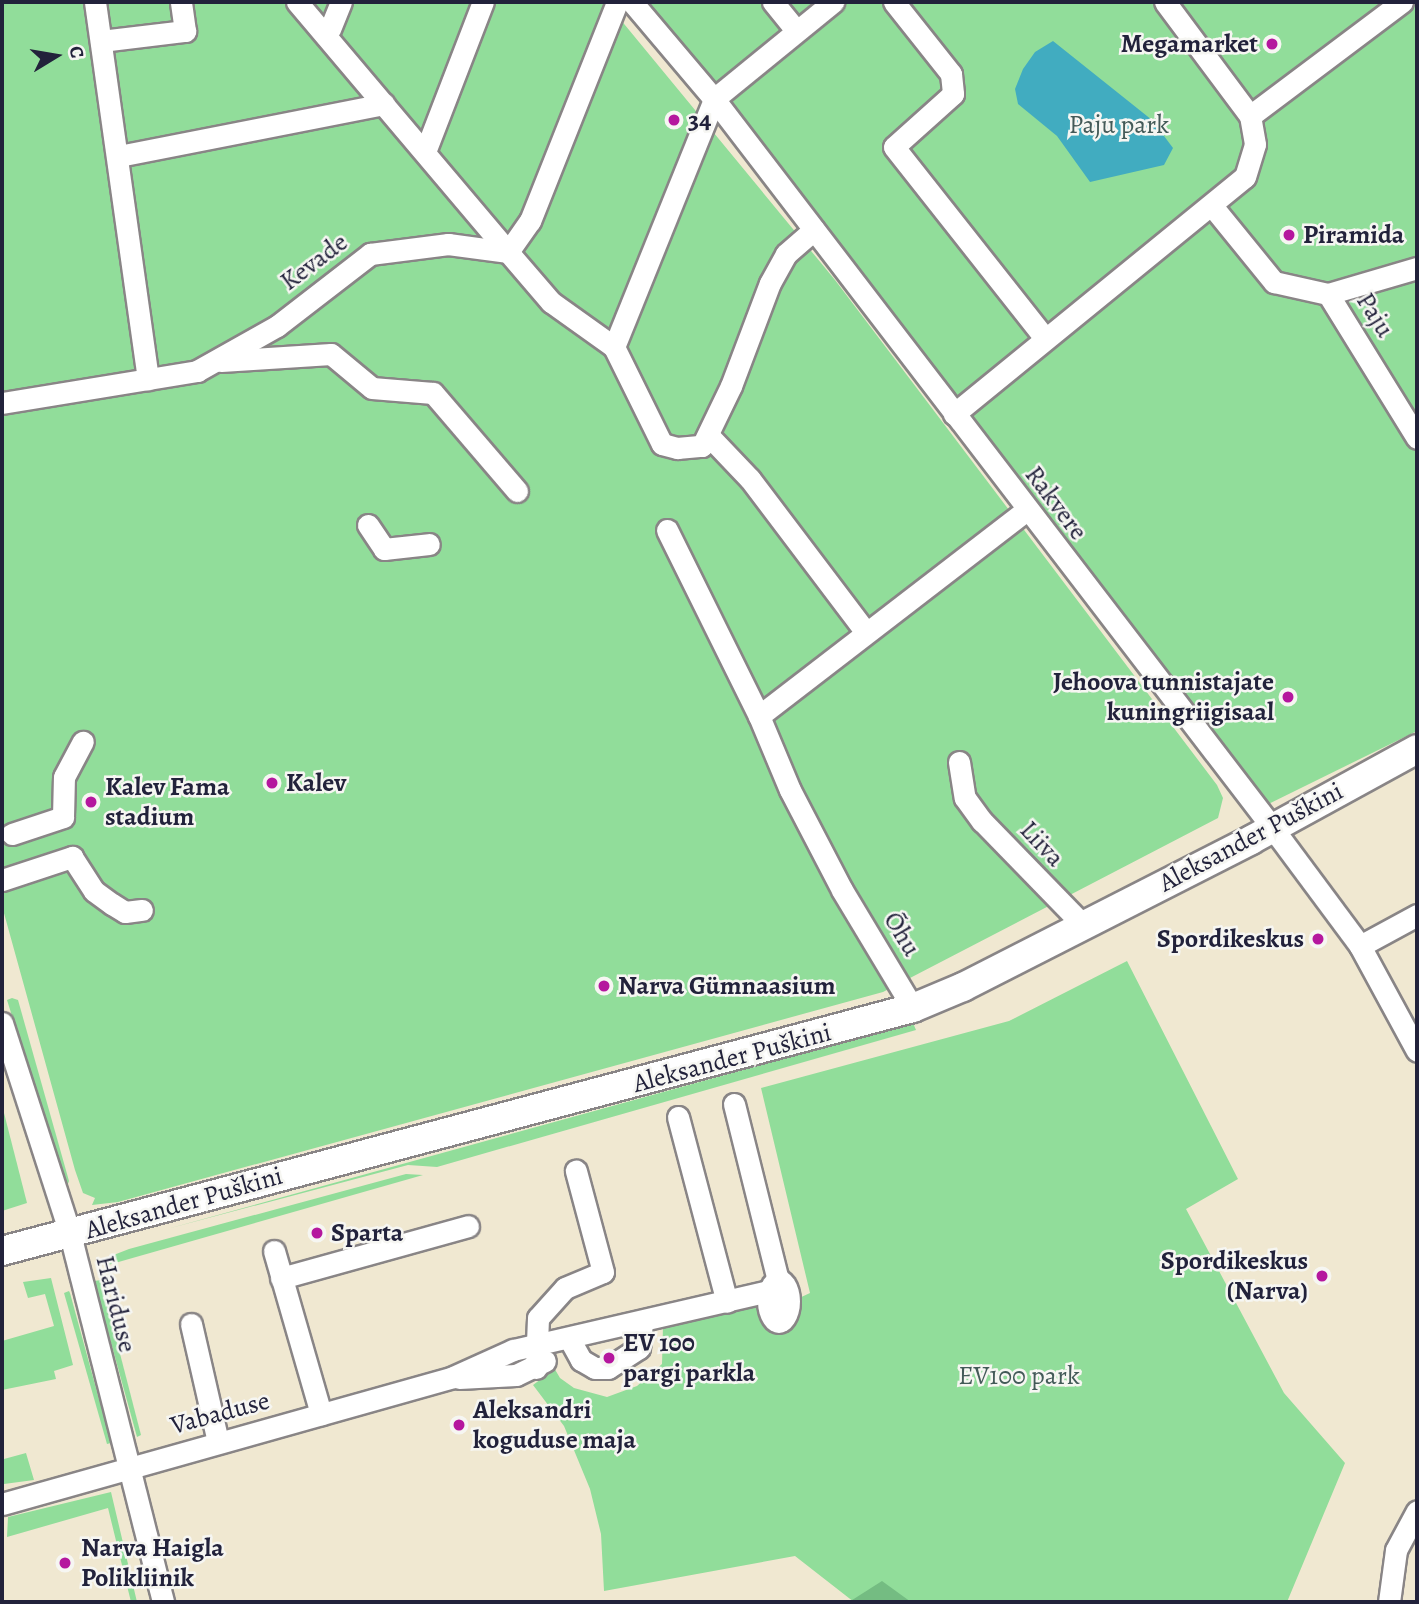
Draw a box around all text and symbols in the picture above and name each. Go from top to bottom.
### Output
north arrow [21,21,91,91]
place label: Megamarket [1121,28,1258,60]
marker: Megamarket [1264,36,1280,52]
text: С [63,44,90,60]
place label: 34 [688,104,711,136]
park label: Paju park [1069,109,1169,141]
marker: 34 [666,112,682,128]
place label: Piramida [1303,219,1404,251]
street label: Kevade [274,227,354,297]
marker: Piramida [1281,227,1297,243]
street label: Paju [1349,287,1401,343]
street label: Rakvere [1018,460,1094,546]
place label: Jehoova tunnistajate kuningriigisaal [1053,666,1274,728]
marker: Jehoova tunnistajate kuningriigisaal [1280,689,1296,705]
place label: Kalev [286,767,346,799]
place label: Kalev Fama stadium [105,771,229,832]
marker: Kalev [264,775,280,791]
street label: Aleksander Puškini [1154,775,1348,899]
marker: Kalev Fama stadium [83,794,99,810]
street label: Liiva [1013,815,1071,873]
street label: Õhu [877,906,927,962]
place label: Spordikeskus [1157,923,1304,955]
marker: Spordikeskus [1310,931,1326,947]
place label: Narva Gümnaasium [618,970,835,1002]
marker: Narva Gümnaasium [596,978,612,994]
street label: Aleksander Puškini [630,1017,834,1099]
street label: Aleksander Puškini [82,1160,286,1246]
place label: Sparta [331,1217,403,1249]
marker: Sparta [309,1225,325,1241]
place label: Spordikeskus (Narva) [1161,1245,1308,1306]
street label: Hariduse [89,1252,143,1356]
marker: Spordikeskus (Narva) [1314,1268,1330,1284]
place label: EV 100 pargi parkla [623,1327,755,1388]
marker: EV 100 pargi parkla [601,1350,617,1366]
park label: EV100 park [958,1360,1080,1392]
street label: Vabaduse [167,1385,273,1441]
place label: Aleksandri koguduse maja [473,1394,636,1456]
marker: Aleksandri koguduse maja [451,1417,467,1433]
place label: Narva Haigla Polikliinik [81,1532,224,1594]
marker: Narva Haigla Polikliinik [55,1553,75,1573]

